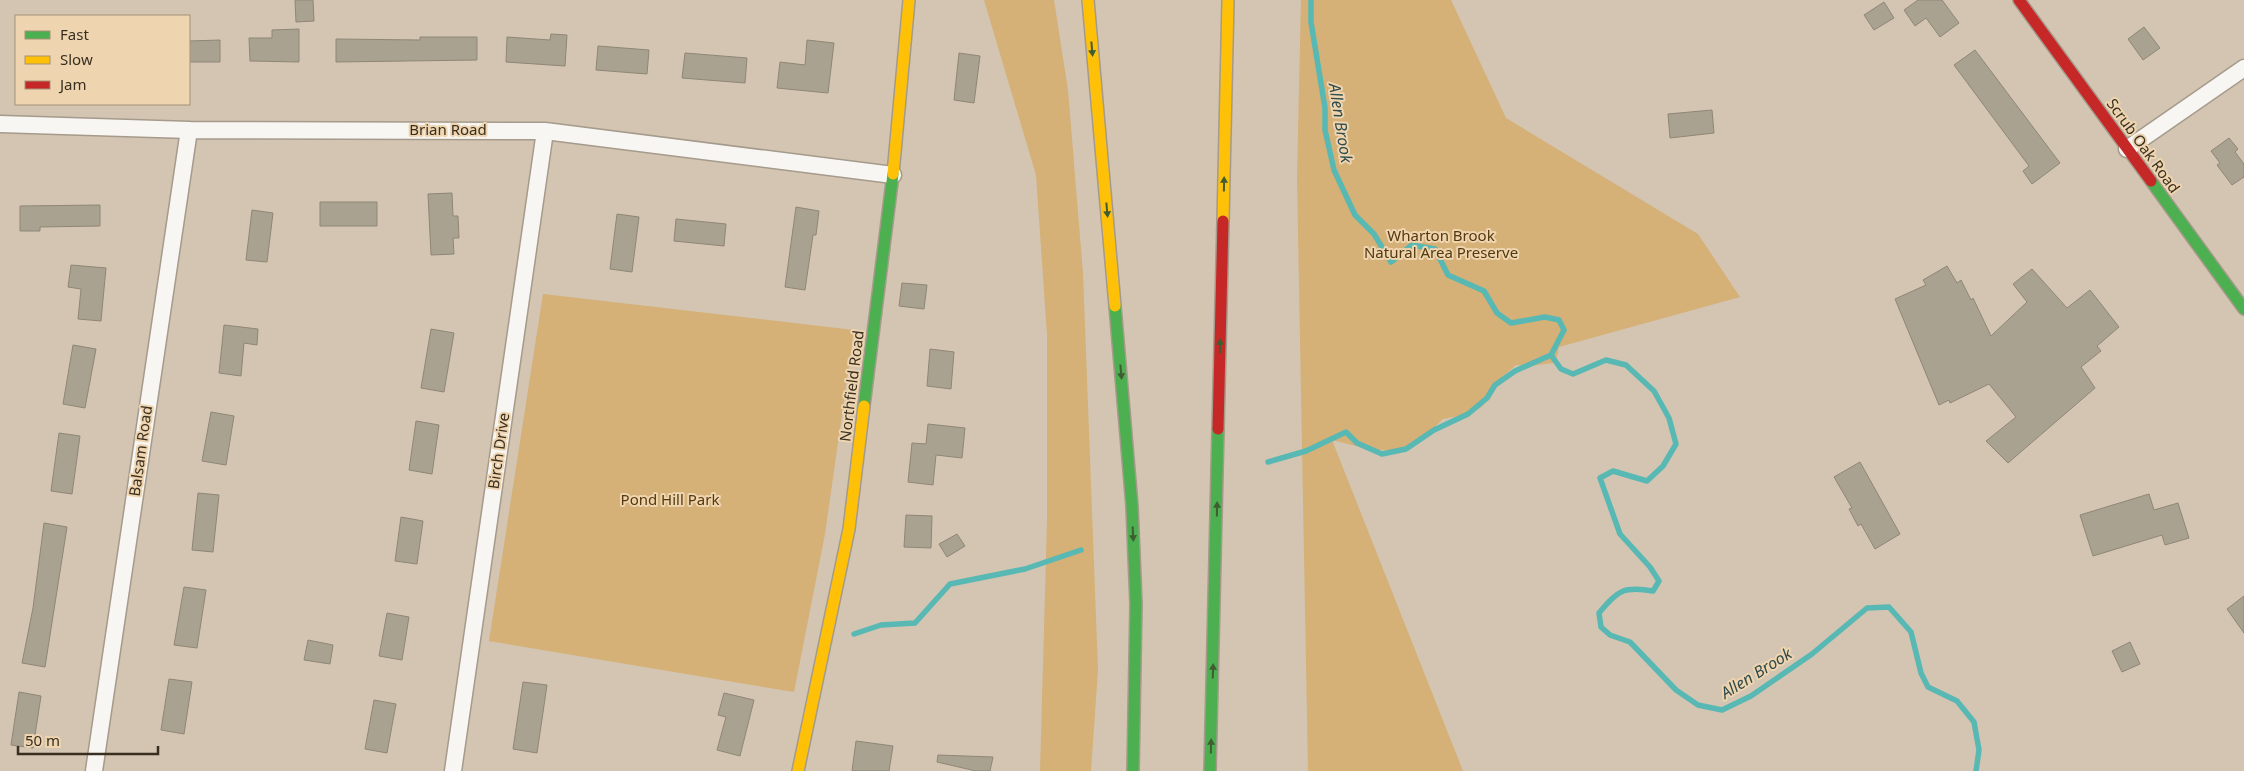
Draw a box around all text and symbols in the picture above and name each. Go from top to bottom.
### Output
legend [15,15,190,105]
text: Fast [60,24,89,44]
one-way arrow [1088,41,1096,57]
text: Slow [60,49,93,69]
text: Jam [58,74,87,94]
water label: Allen Brook [1324,81,1358,165]
street label: Scrub Oak Road [2103,94,2185,197]
street label: Brian Road [409,119,487,139]
one-way arrow [1220,176,1228,192]
one-way arrow [1103,203,1111,219]
park label: Wharton Brook Natural Area Preserve [1364,225,1518,262]
street label: Northfield Road [834,329,868,443]
one-way arrow [1216,338,1224,354]
one-way arrow [1117,365,1125,381]
street label: Balsam Road [124,404,156,498]
street label: Birch Drive [483,411,513,490]
park label: Pond Hill Park [621,489,719,509]
one-way arrow [1213,501,1221,517]
one-way arrow [1130,527,1138,543]
water label: Allen Brook [1715,642,1797,704]
one-way arrow [1209,663,1217,679]
scale bar [18,724,158,756]
text: 50 m [25,730,60,750]
one-way arrow [1207,737,1215,753]

